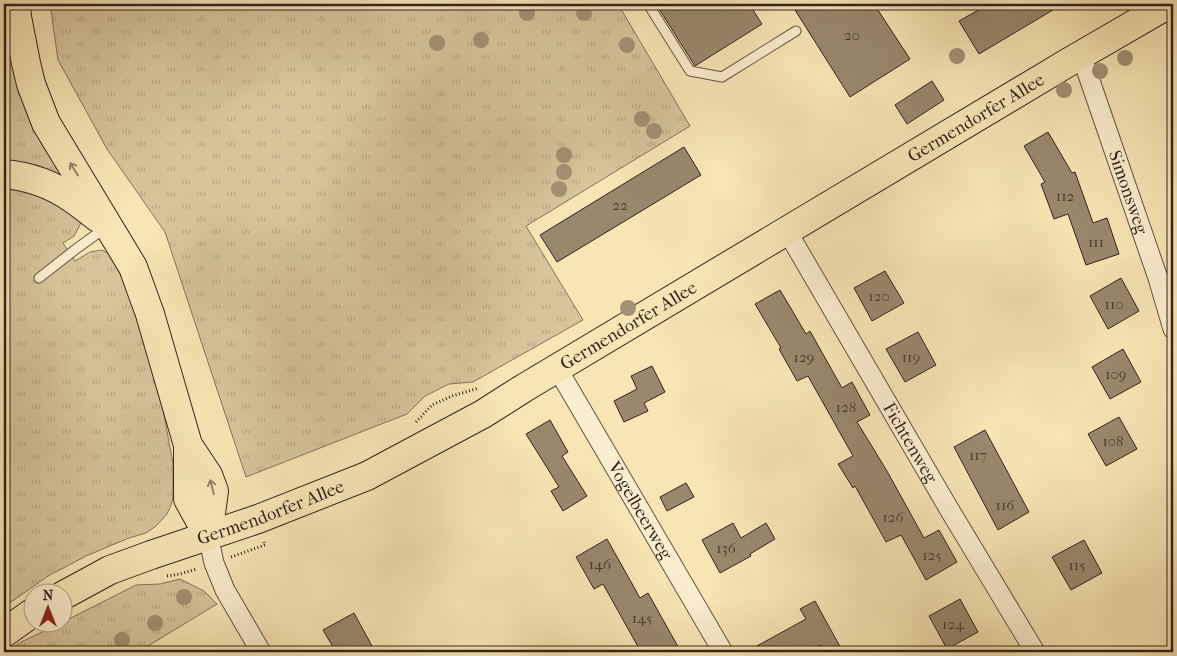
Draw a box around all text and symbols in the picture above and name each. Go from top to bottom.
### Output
house number: 20 [844,26,860,44]
street label: Germendorfer Allee [904,69,1048,167]
street label: Simonsweg [1104,148,1152,237]
one-way arrow [69,162,79,176]
house number: 112 [1056,187,1074,205]
house number: 22 [612,196,628,214]
house number: 111 [1088,233,1104,251]
street label: Germendorfer Allee [557,277,701,375]
house number: 120 [868,287,890,305]
house number: 110 [1105,295,1123,313]
house number: 129 [794,348,815,366]
house number: 119 [902,348,920,366]
house number: 109 [1105,365,1127,383]
house number: 128 [836,398,856,416]
street label: Fichtenweg [878,399,942,487]
house number: 108 [1102,432,1124,450]
house number: 117 [969,446,987,464]
street label: Vogelbeerweg [603,457,677,564]
street label: Germendorfer Allee [194,476,347,550]
one-way arrow [207,480,216,496]
house number: 116 [996,496,1015,514]
house number: 126 [882,508,904,526]
house number: 136 [716,539,737,557]
house number: 125 [922,546,942,564]
house number: 146 [589,555,612,573]
house number: 115 [1068,556,1086,574]
north arrow [22,584,72,634]
text: N [43,587,54,604]
house number: 145 [632,609,652,627]
house number: 124 [942,615,965,633]

